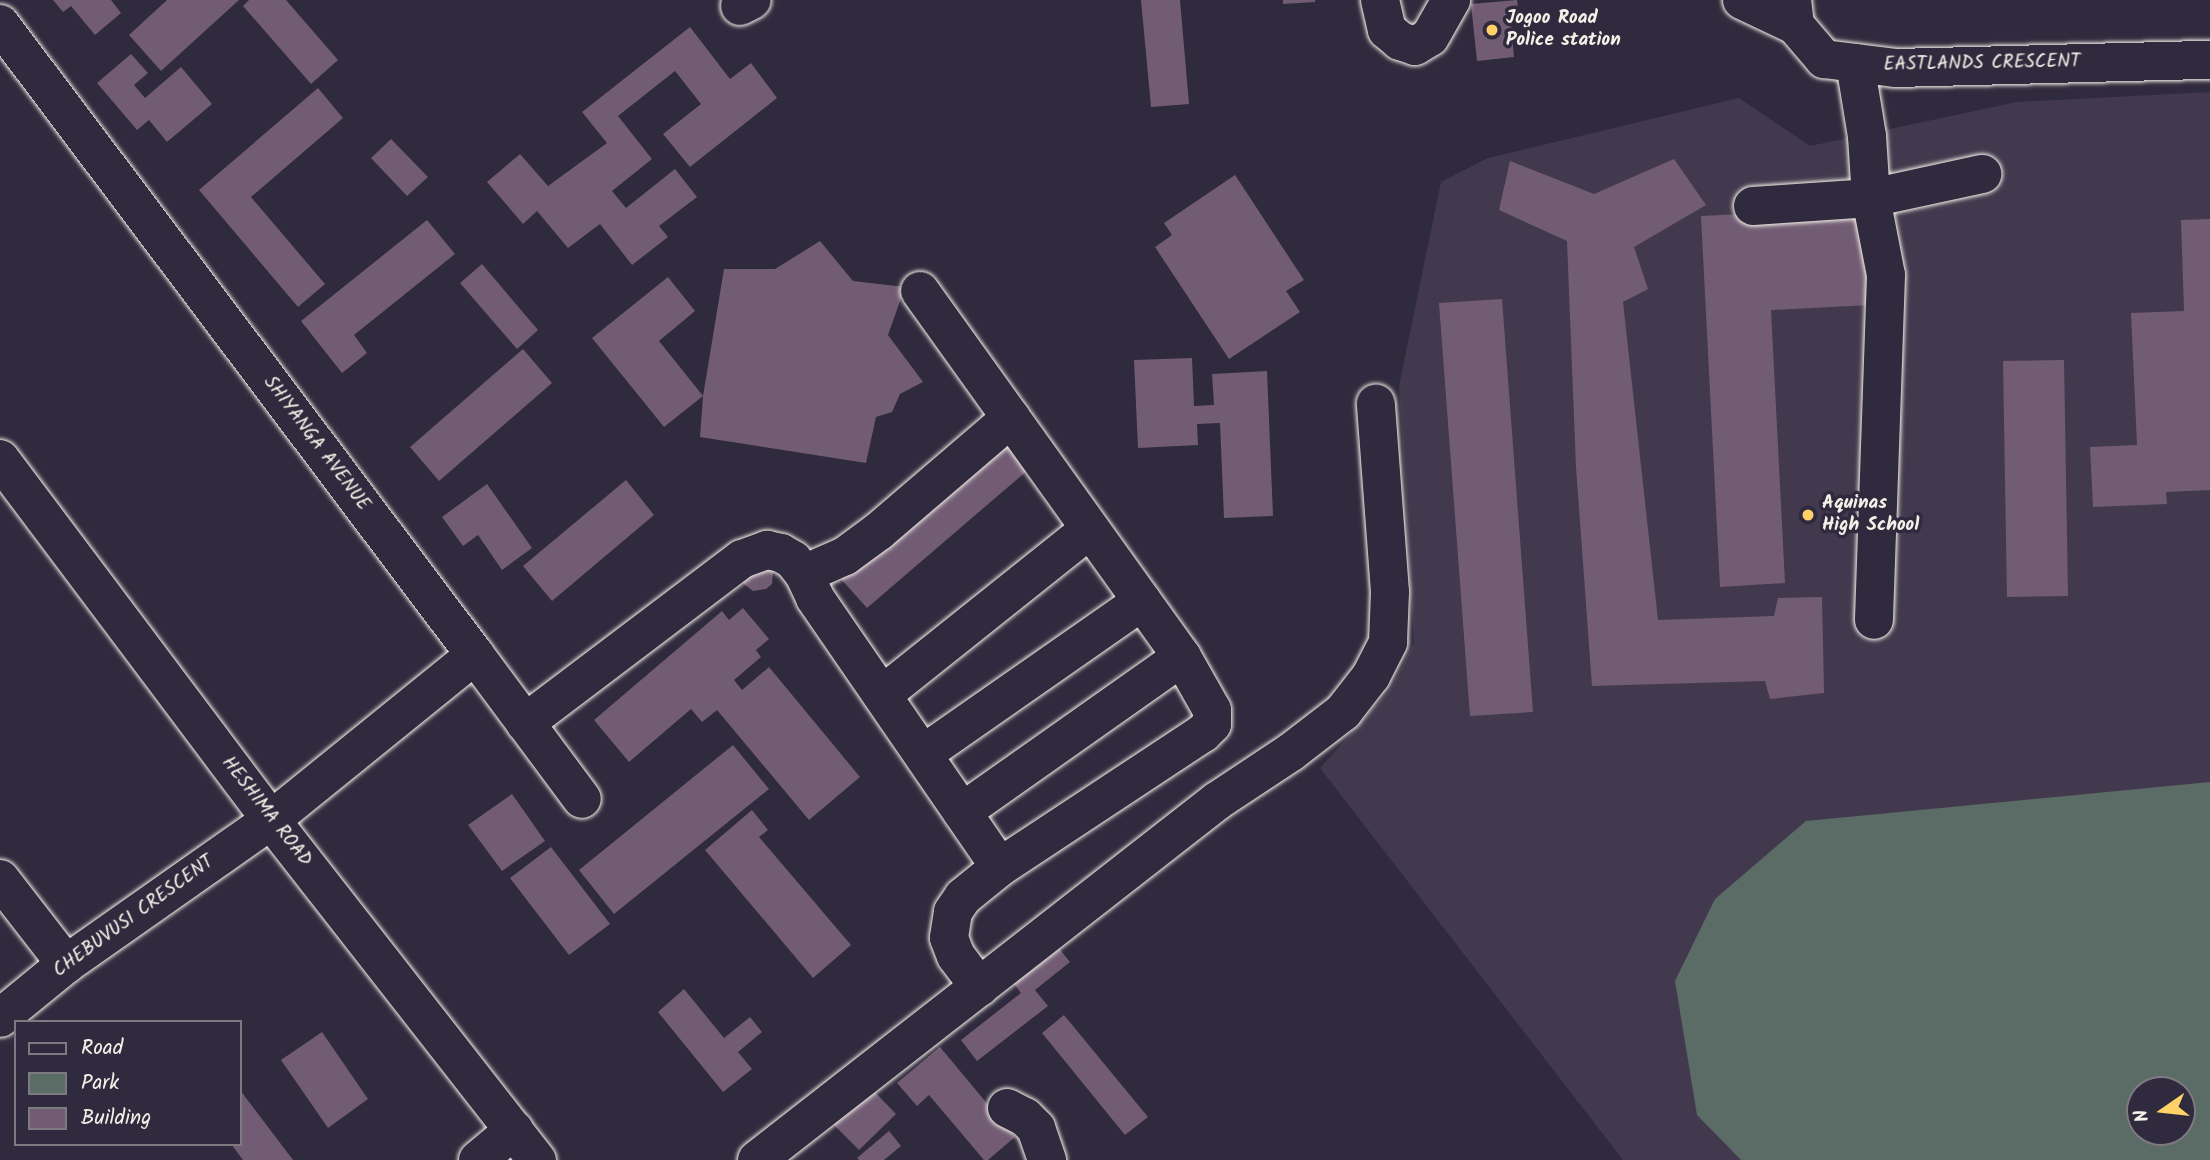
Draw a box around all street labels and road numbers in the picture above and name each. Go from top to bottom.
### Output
street label: EASTLANDS CRESCENT [1883,51,2081,77]
street label: SHIYANGA AVENUE [258,372,374,516]
street label: HESHIMA ROAD [216,752,316,872]
street label: CHEBUVUSI CRESCENT [49,851,219,983]

